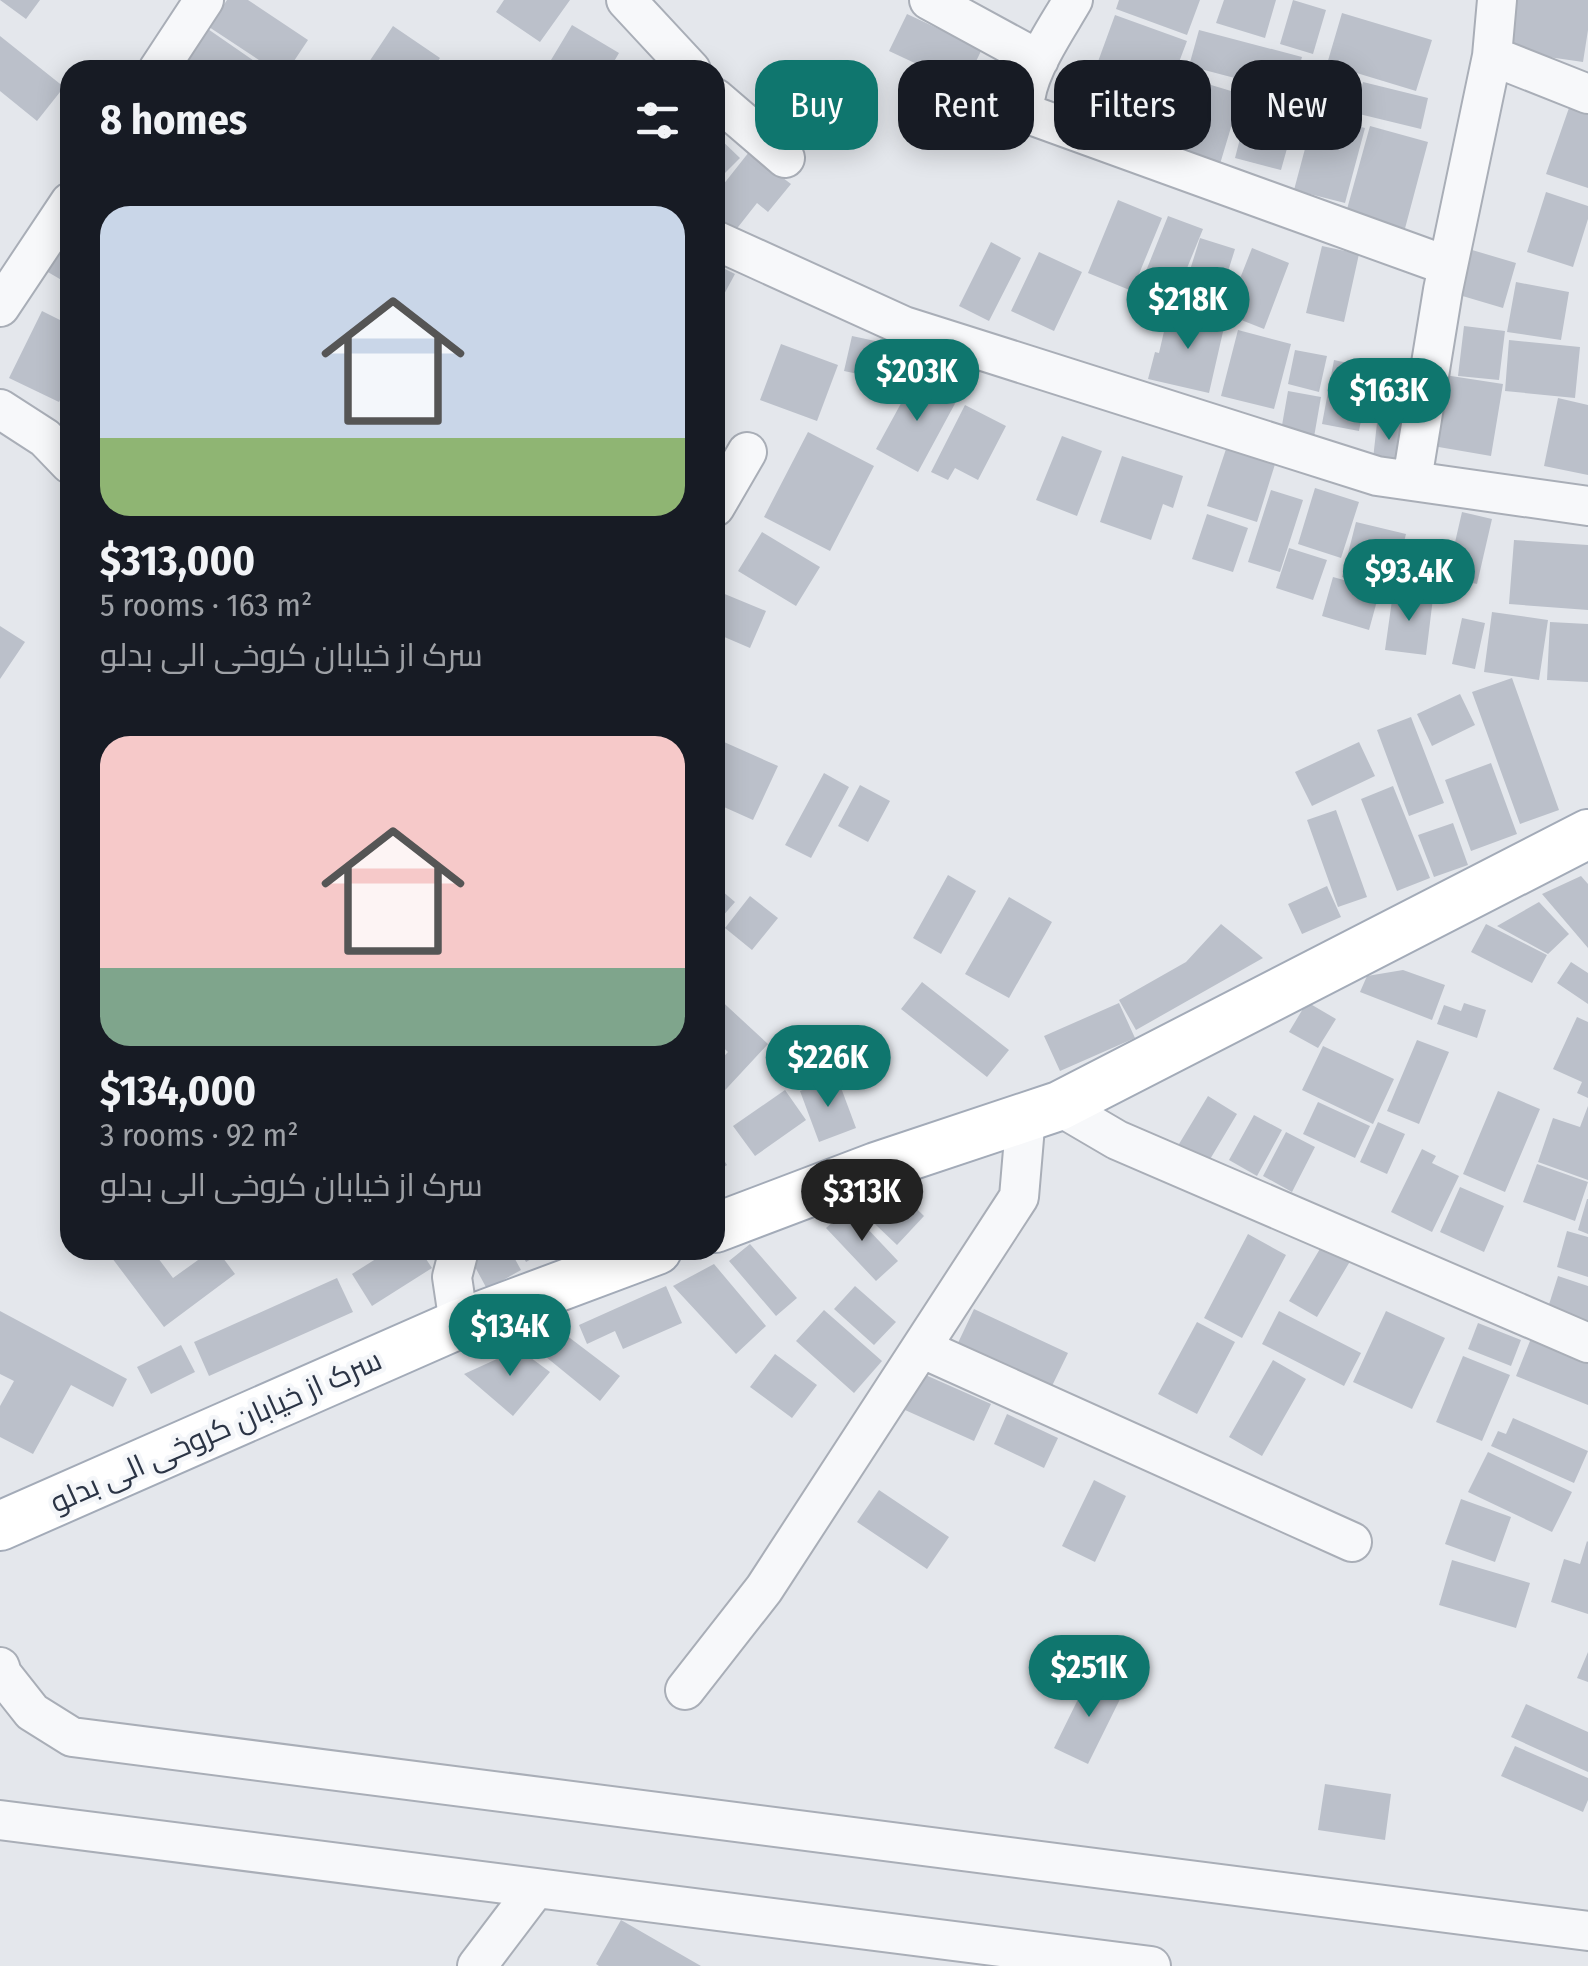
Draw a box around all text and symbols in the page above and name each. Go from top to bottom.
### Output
chip: Buy [755,60,878,150]
chip: Rent [898,60,1034,150]
chip: Filters [1054,60,1211,150]
chip: New [1231,60,1362,150]
icon: filters [630,93,685,148]
text: 8 homes [100,95,247,145]
pin: $218K [1118,267,1258,352]
icon: home [303,271,483,451]
text: $218K [1149,280,1227,318]
pin: $203K [847,339,987,424]
text: $203K [876,352,958,390]
pin: $163K [1319,358,1459,443]
text: $163K [1350,371,1428,409]
text: $313,000 [100,536,255,586]
pin: $93.4K [1328,539,1490,624]
text: $93.4K [1365,552,1453,590]
text: 5 rooms · 163 m² [100,586,312,624]
text: سرک از خیابان کروخی الی بدلو [100,636,483,674]
icon: home [303,801,483,981]
pin: $226K [758,1025,898,1110]
text: $226K [788,1038,868,1076]
text: $134,000 [100,1066,256,1116]
text: 3 rooms · 92 m² [100,1116,299,1154]
pin: $313K [792,1159,932,1244]
text: سرک از خیابان کروخی الی بدلو [100,1166,483,1204]
text: $313K [823,1172,901,1210]
pin: $134K [440,1294,580,1379]
text: $134K [471,1307,549,1345]
street label: سرک از خیابان کروخی الی بدلو [45,1342,387,1520]
pin: $251K [1019,1635,1159,1720]
text: $251K [1051,1648,1127,1686]

